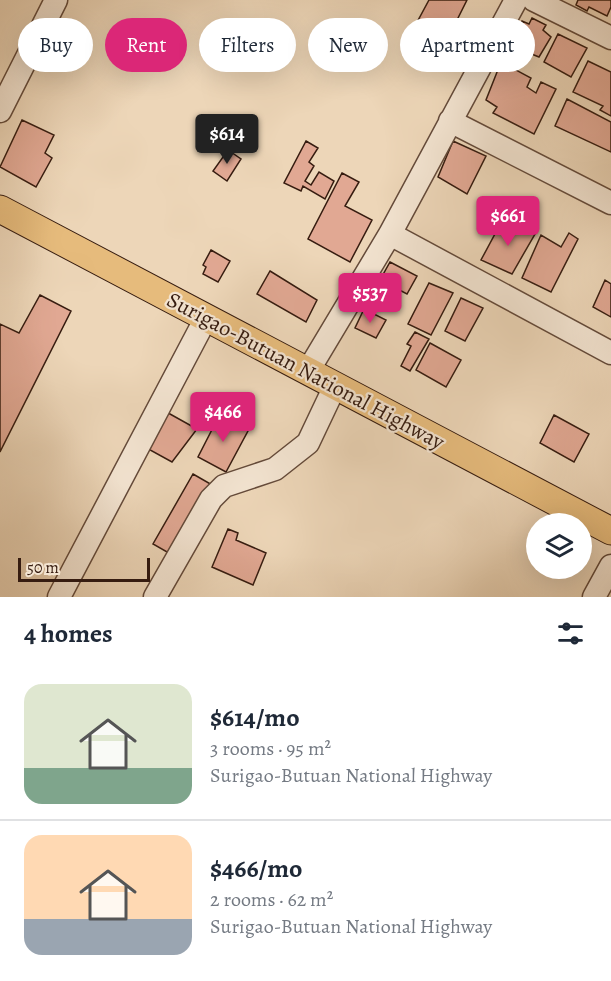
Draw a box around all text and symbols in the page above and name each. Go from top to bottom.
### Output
chip: Buy [18,18,93,72]
chip: Rent [105,18,187,72]
chip: Filters [199,18,296,72]
chip: New [308,18,388,72]
chip: Apartment [400,18,535,72]
pin: $614 [191,114,263,165]
text: $614 [209,120,245,147]
pin: $661 [472,196,544,247]
text: $661 [490,202,526,229]
pin: $537 [334,273,406,324]
text: $537 [353,279,388,306]
street label: Surigao-Butuan National Highway [161,285,450,457]
pin: $466 [187,392,259,443]
text: $466 [204,398,242,425]
map controls [526,513,592,579]
button: layers [526,513,592,579]
scale bar [18,555,150,582]
text: 50 m [27,557,59,579]
text: 4 homes [24,616,113,651]
icon: filters [554,617,587,650]
text: $614/mo [210,700,300,735]
icon: home [72,708,144,780]
text: 3 rooms · 95 m² [210,735,331,762]
text: Surigao-Butuan National Highway [210,762,492,789]
text: $466/mo [210,851,302,886]
icon: home [72,859,144,931]
text: 2 rooms · 62 m² [210,886,333,913]
text: Surigao-Butuan National Highway [210,913,492,940]

